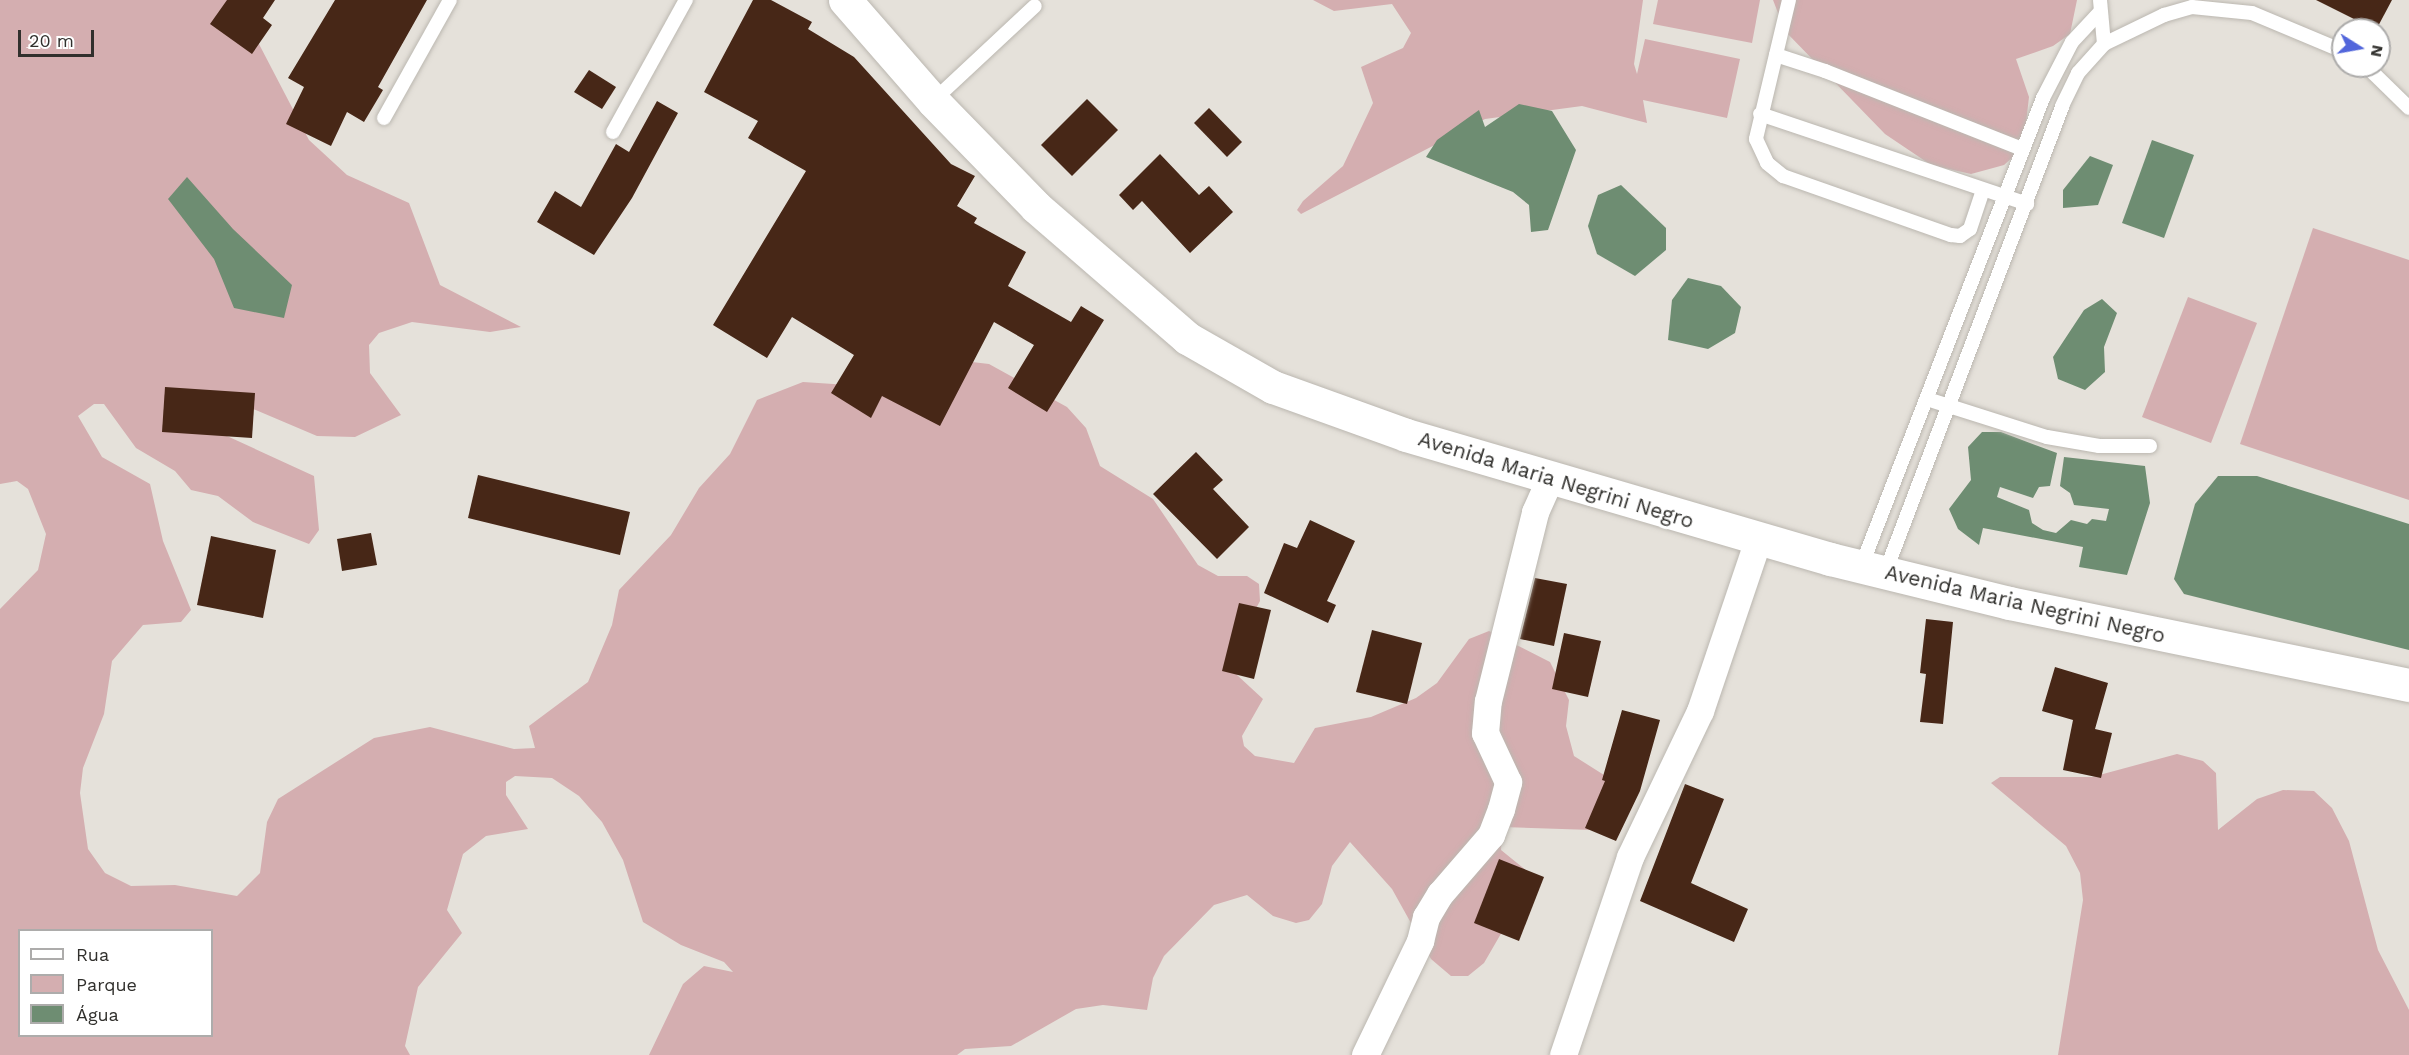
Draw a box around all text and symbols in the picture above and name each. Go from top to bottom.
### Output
scale bar [21,18,98,56]
north arrow [2331,18,2391,78]
text: 20 m [29,30,74,51]
text: N [2367,44,2388,59]
street label: Avenida Maria Negrini Negro [1415,426,1697,534]
street label: Avenida Maria Negrini Negro [1882,559,2168,649]
legend [18,929,213,1037]
text: Rua [76,944,109,965]
text: Parque [76,974,137,995]
text: Água [76,1004,119,1025]

